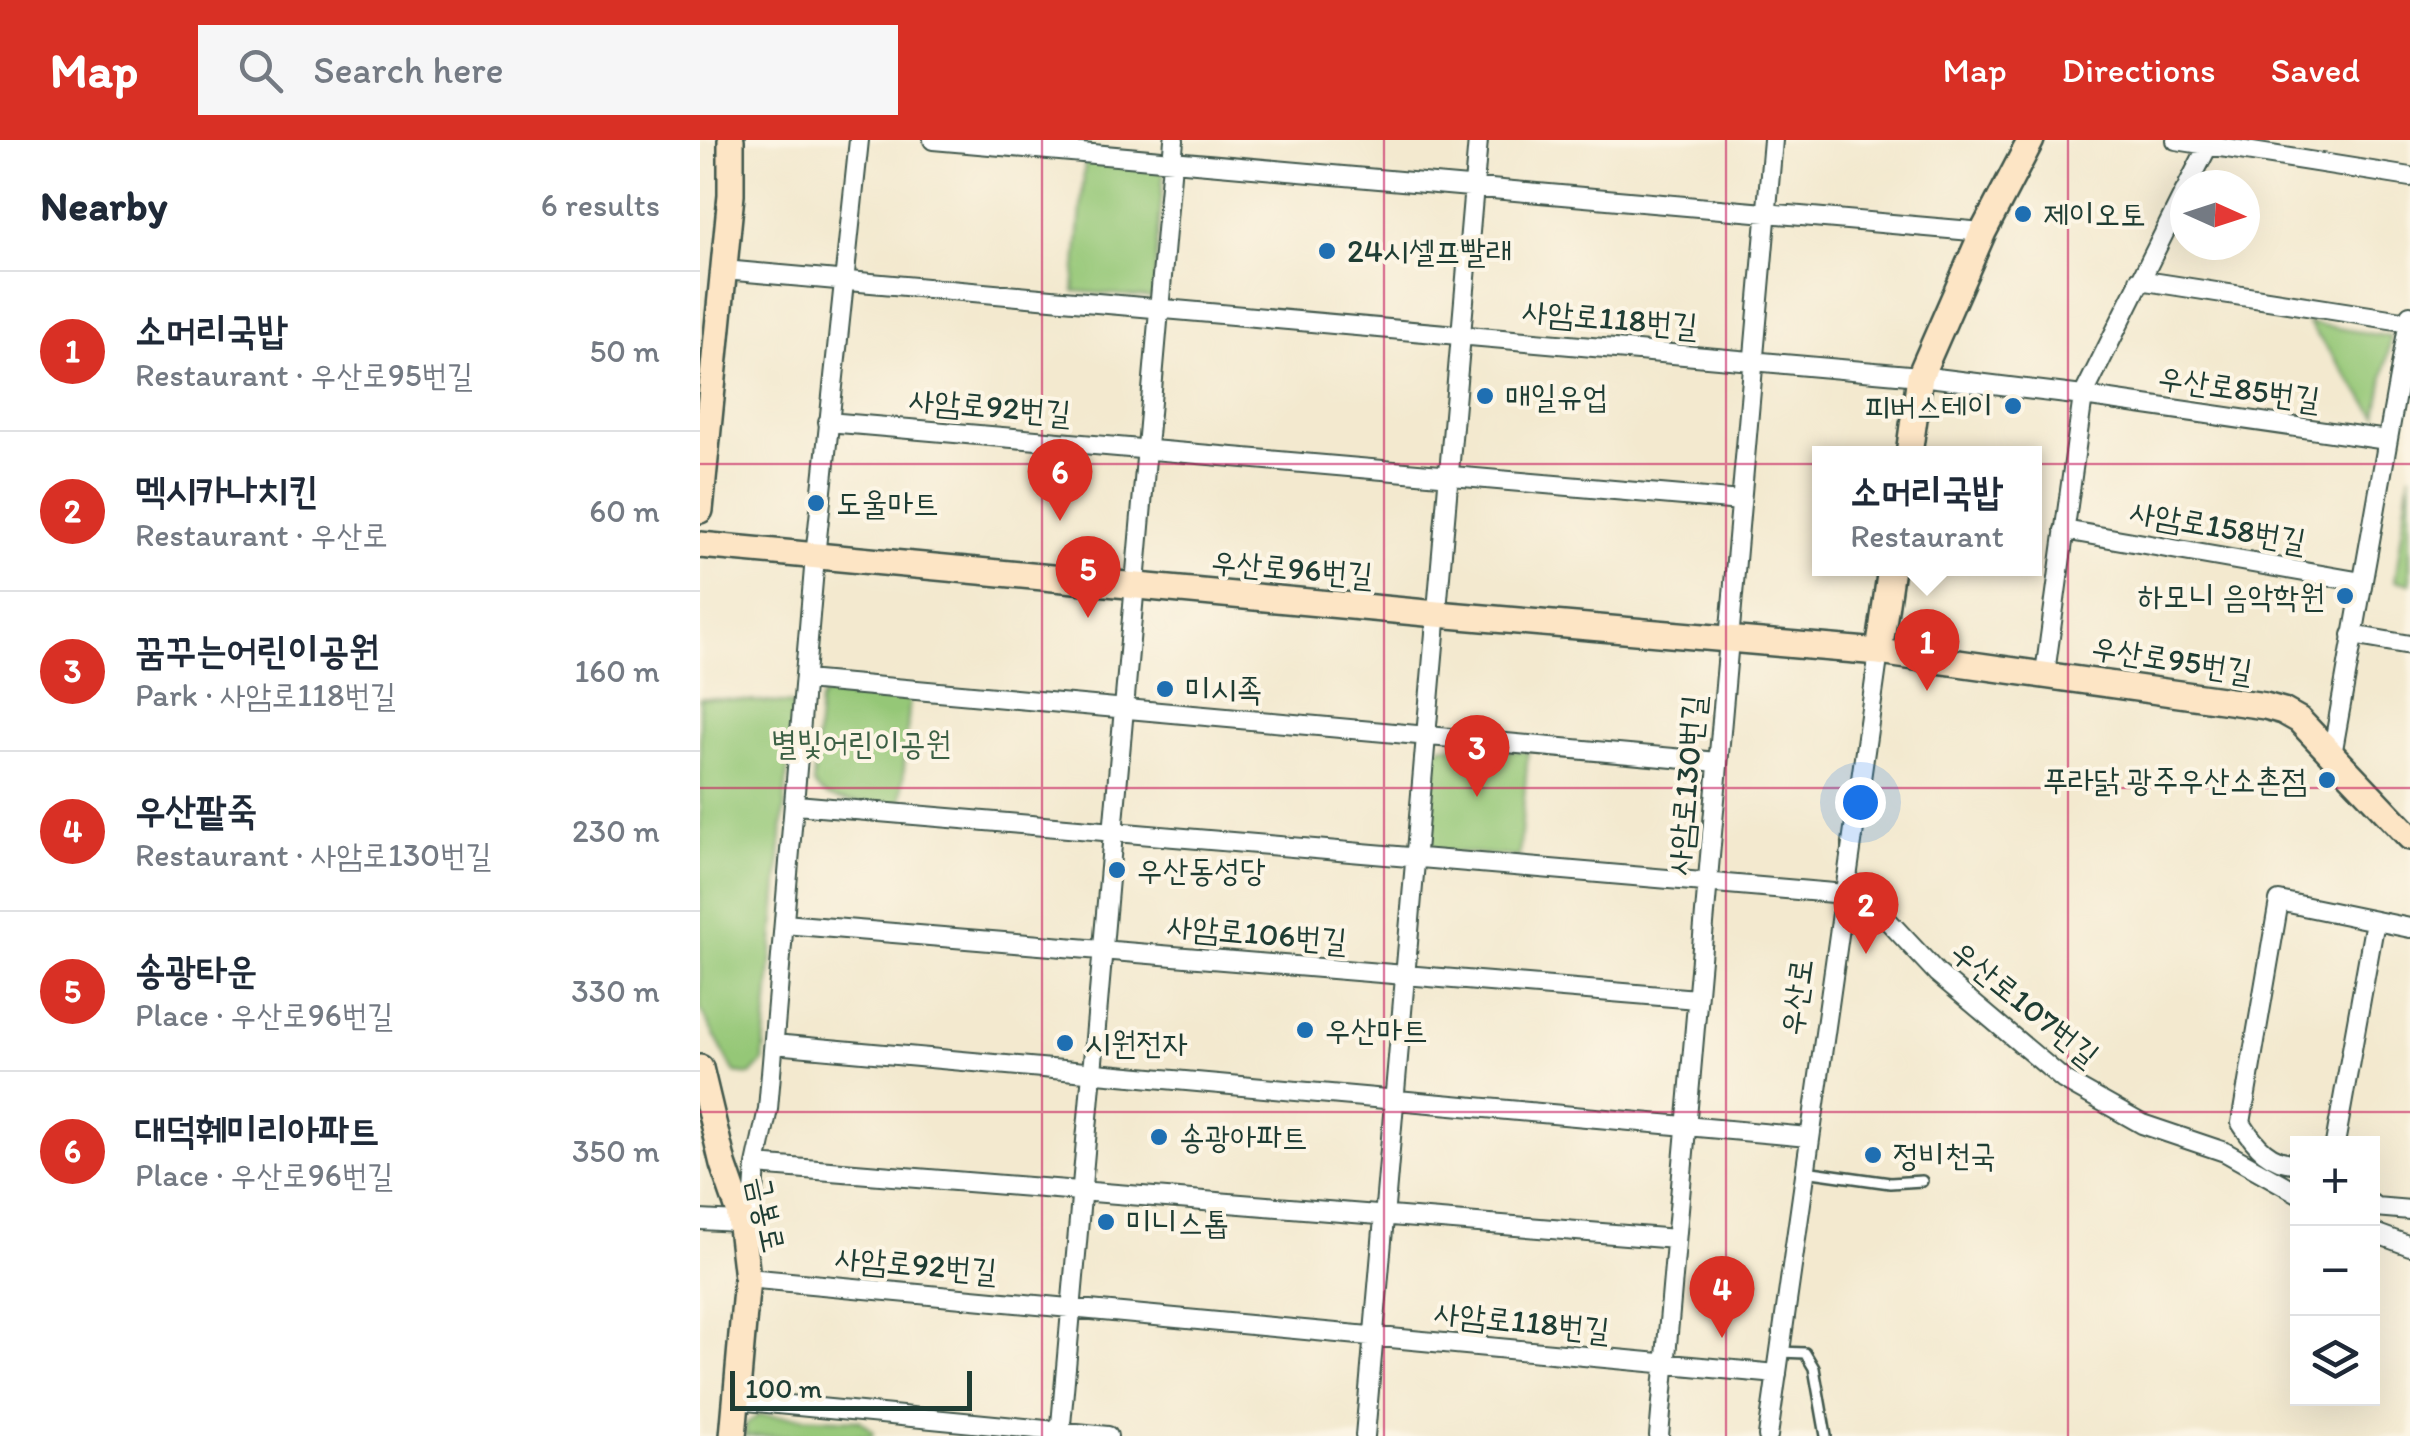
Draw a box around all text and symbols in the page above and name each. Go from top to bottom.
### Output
search box [198,25,898,115]
text: Map [50,41,138,99]
icon: search [233,43,288,98]
text: Search here [313,47,504,93]
text: Map [1943,49,2007,91]
text: Directions [2062,49,2216,91]
text: Saved [2271,49,2360,91]
north arrow [2170,170,2260,260]
text: Nearby [40,180,167,231]
text: 6 results [541,186,660,224]
place label: 제이오토 [2043,195,2146,233]
marker: 제이오토 [2012,203,2034,225]
place label: 24시셀프빨래 [1347,232,1512,270]
marker: 24시셀프빨래 [1316,240,1338,262]
street label: 사암로118번길 [1521,291,1699,345]
text: 소머리국밥 [135,307,288,353]
text: 1 [65,332,80,370]
text: 50 m [589,332,660,370]
text: Restaurant · 우산로95번길 [135,356,473,394]
street label: 우산로85번길 [2156,358,2322,418]
place label: 매일유업 [1505,377,1608,415]
street label: 사암로92번길 [907,380,1073,432]
marker: 매일유업 [1474,385,1496,407]
place label: 피버스테이 [1864,387,1993,425]
marker: 피버스테이 [2002,395,2024,417]
pin: 6 [1028,438,1092,521]
popup [1812,446,2042,576]
text: 멕시카나치킨 [135,467,318,513]
text: 소머리국밥 [1850,468,2003,514]
place label: 도울마트 [836,484,939,522]
text: 2 [64,492,81,530]
text: 60 m [589,492,660,530]
marker: 도울마트 [805,492,827,514]
street label: 사암로158번길 [2127,492,2309,560]
text: Restaurant · 우산로 [135,516,388,554]
text: Restaurant [1850,517,2004,555]
pin: 5 [1056,536,1120,618]
street label: 우산로96번길 [1209,542,1375,594]
place label: 하모니 음악학원 [2138,577,2325,615]
marker: 하모니 음악학원 [2334,585,2356,607]
pin: 1 [1894,608,1960,691]
text: 꿈꾸는어린이공원 [135,627,380,673]
street label: 우산로95번길 [2089,628,2255,690]
text: 3 [64,652,81,690]
text: 160 m [574,652,660,690]
place label: 미시족 [1185,670,1262,708]
text: Park · 사암로118번길 [135,676,396,714]
marker: 미시족 [1154,678,1176,700]
street label: 사암로130번길 [1659,693,1713,877]
pin: 3 [1444,714,1510,797]
park label: 별빛어린이공원 [771,724,951,762]
place label: 푸라닭 광주우산소촌점 [2042,761,2307,799]
marker: 푸라닭 광주우산소촌점 [2316,769,2338,791]
your location [1835,777,1886,828]
text: 우산팥죽 [135,787,257,833]
text: 4 [63,812,82,850]
text: 230 m [572,812,660,850]
text: Restaurant · 사암로130번길 [135,836,491,874]
place label: 우산동성당 [1137,851,1266,889]
marker: 우산동성당 [1106,859,1128,881]
pin: 2 [1834,872,1898,954]
street label: 사암로106번길 [1166,906,1348,960]
street label: 우산로107번길 [1943,932,2107,1074]
text: 송광타운 [135,947,257,993]
street label: 우산로 [1772,956,1820,1038]
text: 5 [64,972,81,1010]
text: 330 m [571,972,660,1010]
text: Place · 우산로96번길 [135,996,393,1034]
place label: 우산마트 [1325,1011,1428,1049]
marker: 우산마트 [1294,1019,1316,1041]
place label: 시원전자 [1085,1024,1188,1062]
marker: 시원전자 [1054,1032,1076,1054]
text: 대덕훼미리아파트 [135,1107,380,1153]
place label: 송광아파트 [1179,1118,1308,1156]
marker: 송광아파트 [1148,1126,1170,1148]
text: 6 [64,1132,81,1170]
text: 350 m [572,1132,660,1170]
place label: 정비천국 [1893,1136,1996,1174]
map controls [2290,1136,2380,1406]
button: + [2290,1136,2380,1226]
marker: 정비천국 [1862,1144,1884,1166]
text: Place · 우산로96번길 [135,1156,393,1194]
street label: 금봉로 [740,1172,794,1256]
place label: 미니스톱 [1126,1203,1229,1241]
marker: 미니스톱 [1095,1211,1117,1233]
button: − [2290,1226,2380,1316]
street label: 사암로92번길 [833,1238,999,1290]
pin: 4 [1690,1256,1754,1338]
street label: 사암로118번길 [1433,1293,1611,1349]
button: layers [2290,1316,2380,1406]
scale bar [730,1366,972,1410]
text: 100 m [745,1371,822,1405]

